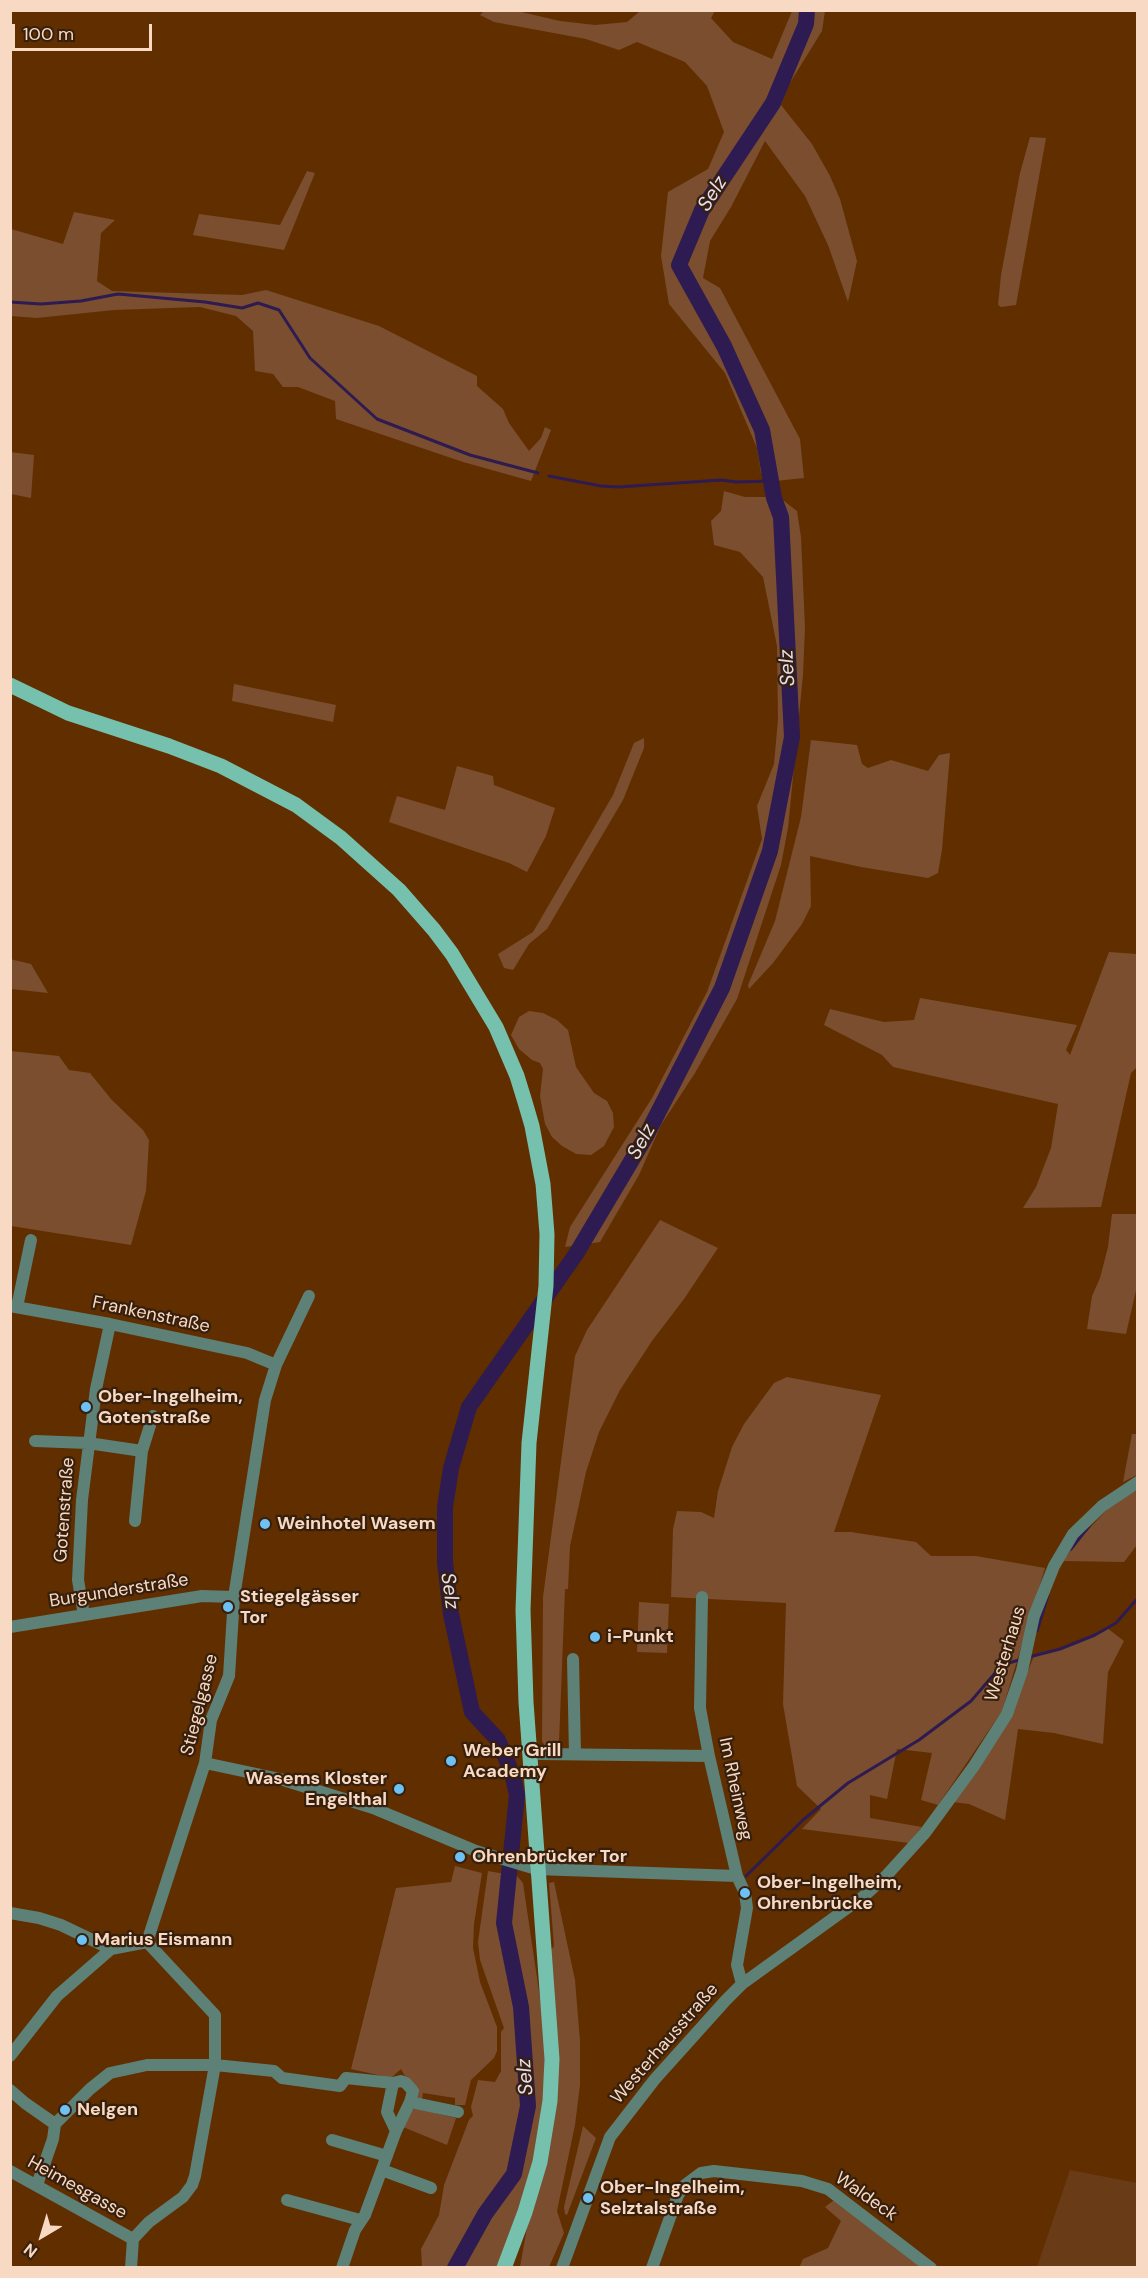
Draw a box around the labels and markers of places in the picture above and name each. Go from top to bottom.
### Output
place label: Ober-Ingelheim, Gotenstraße [98,1386,243,1428]
marker: Ober-Ingelheim, Gotenstraße [79,1400,93,1414]
place label: Weinhotel Wasem [277,1513,436,1535]
marker: Weinhotel Wasem [258,1517,272,1531]
place label: Stiegelgässer Tor [240,1586,359,1628]
marker: Stiegelgässer Tor [221,1600,235,1614]
place label: i-Punkt [607,1626,674,1648]
marker: i-Punkt [588,1630,602,1644]
place label: Weber Grill Academy [463,1740,561,1782]
marker: Weber Grill Academy [444,1754,458,1768]
place label: Wasems Kloster Engelthal [245,1768,387,1810]
marker: Wasems Kloster Engelthal [392,1782,406,1796]
place label: Ohrenbrücker Tor [472,1846,627,1868]
marker: Ohrenbrücker Tor [453,1850,467,1864]
place label: Ober-Ingelheim, Ohrenbrücke [757,1872,902,1914]
marker: Ober-Ingelheim, Ohrenbrücke [738,1886,752,1900]
place label: Marius Eismann [94,1929,232,1951]
marker: Marius Eismann [75,1933,89,1947]
place label: Nelgen [77,2099,138,2121]
marker: Nelgen [58,2103,72,2117]
place label: Ober-Ingelheim, Selztalstraße [600,2177,745,2220]
marker: Ober-Ingelheim, Selztalstraße [581,2191,595,2205]

